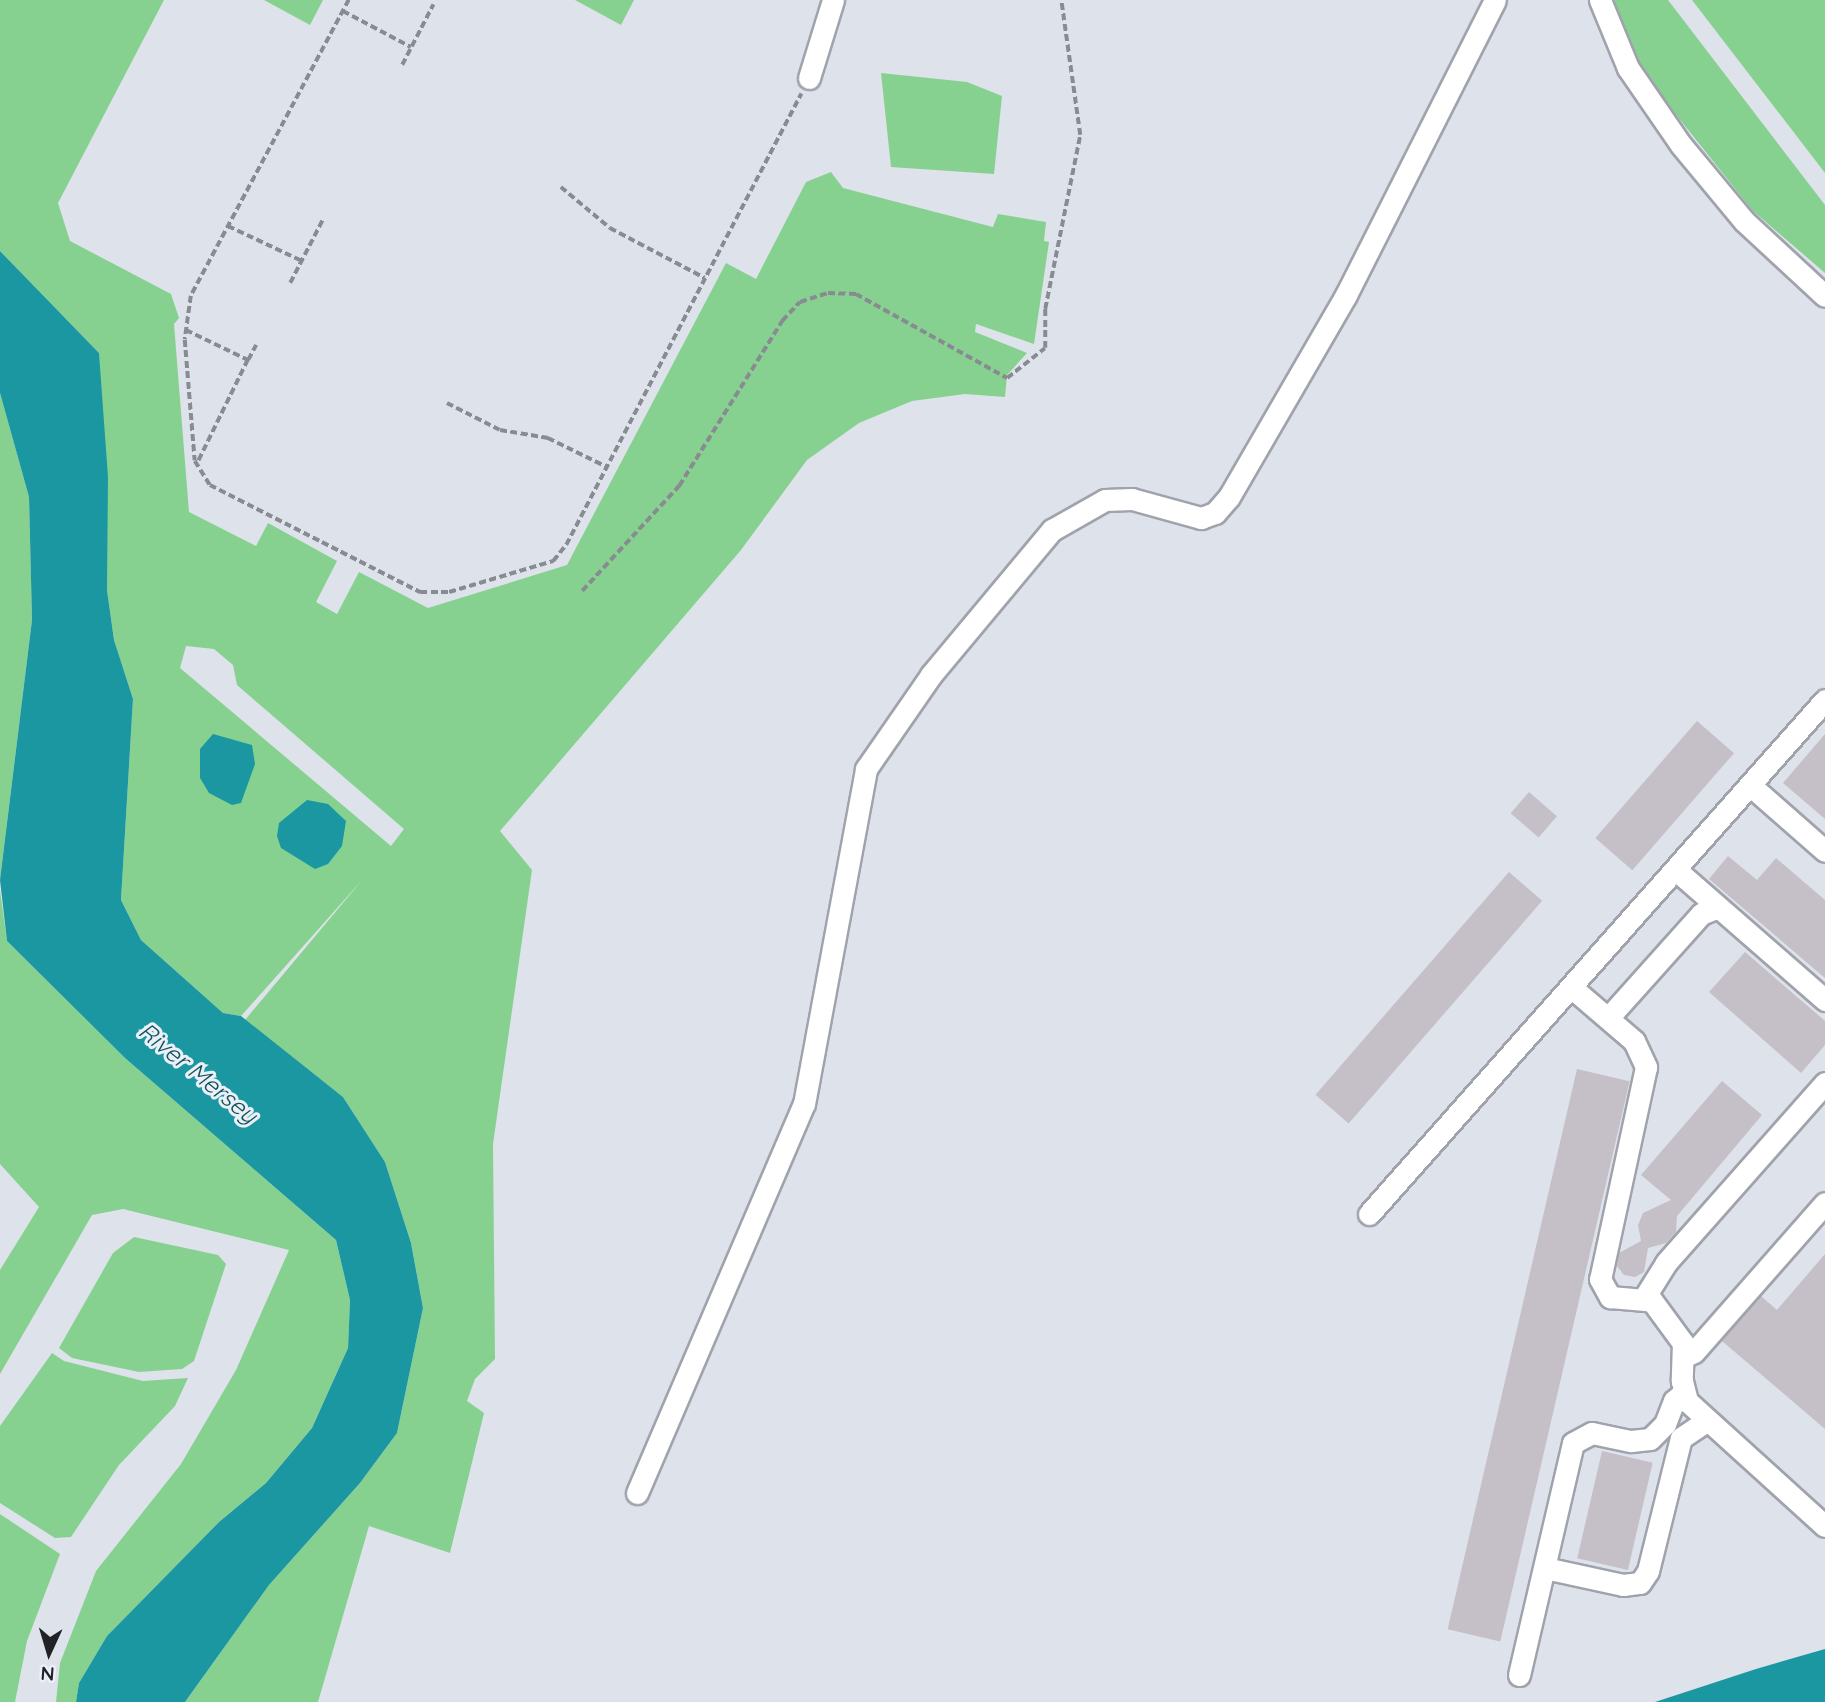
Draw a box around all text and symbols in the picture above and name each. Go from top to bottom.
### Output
water label: River Mersey [133,1016,263,1130]
north arrow [14,1618,84,1688]
text: N [40,1661,55,1686]

